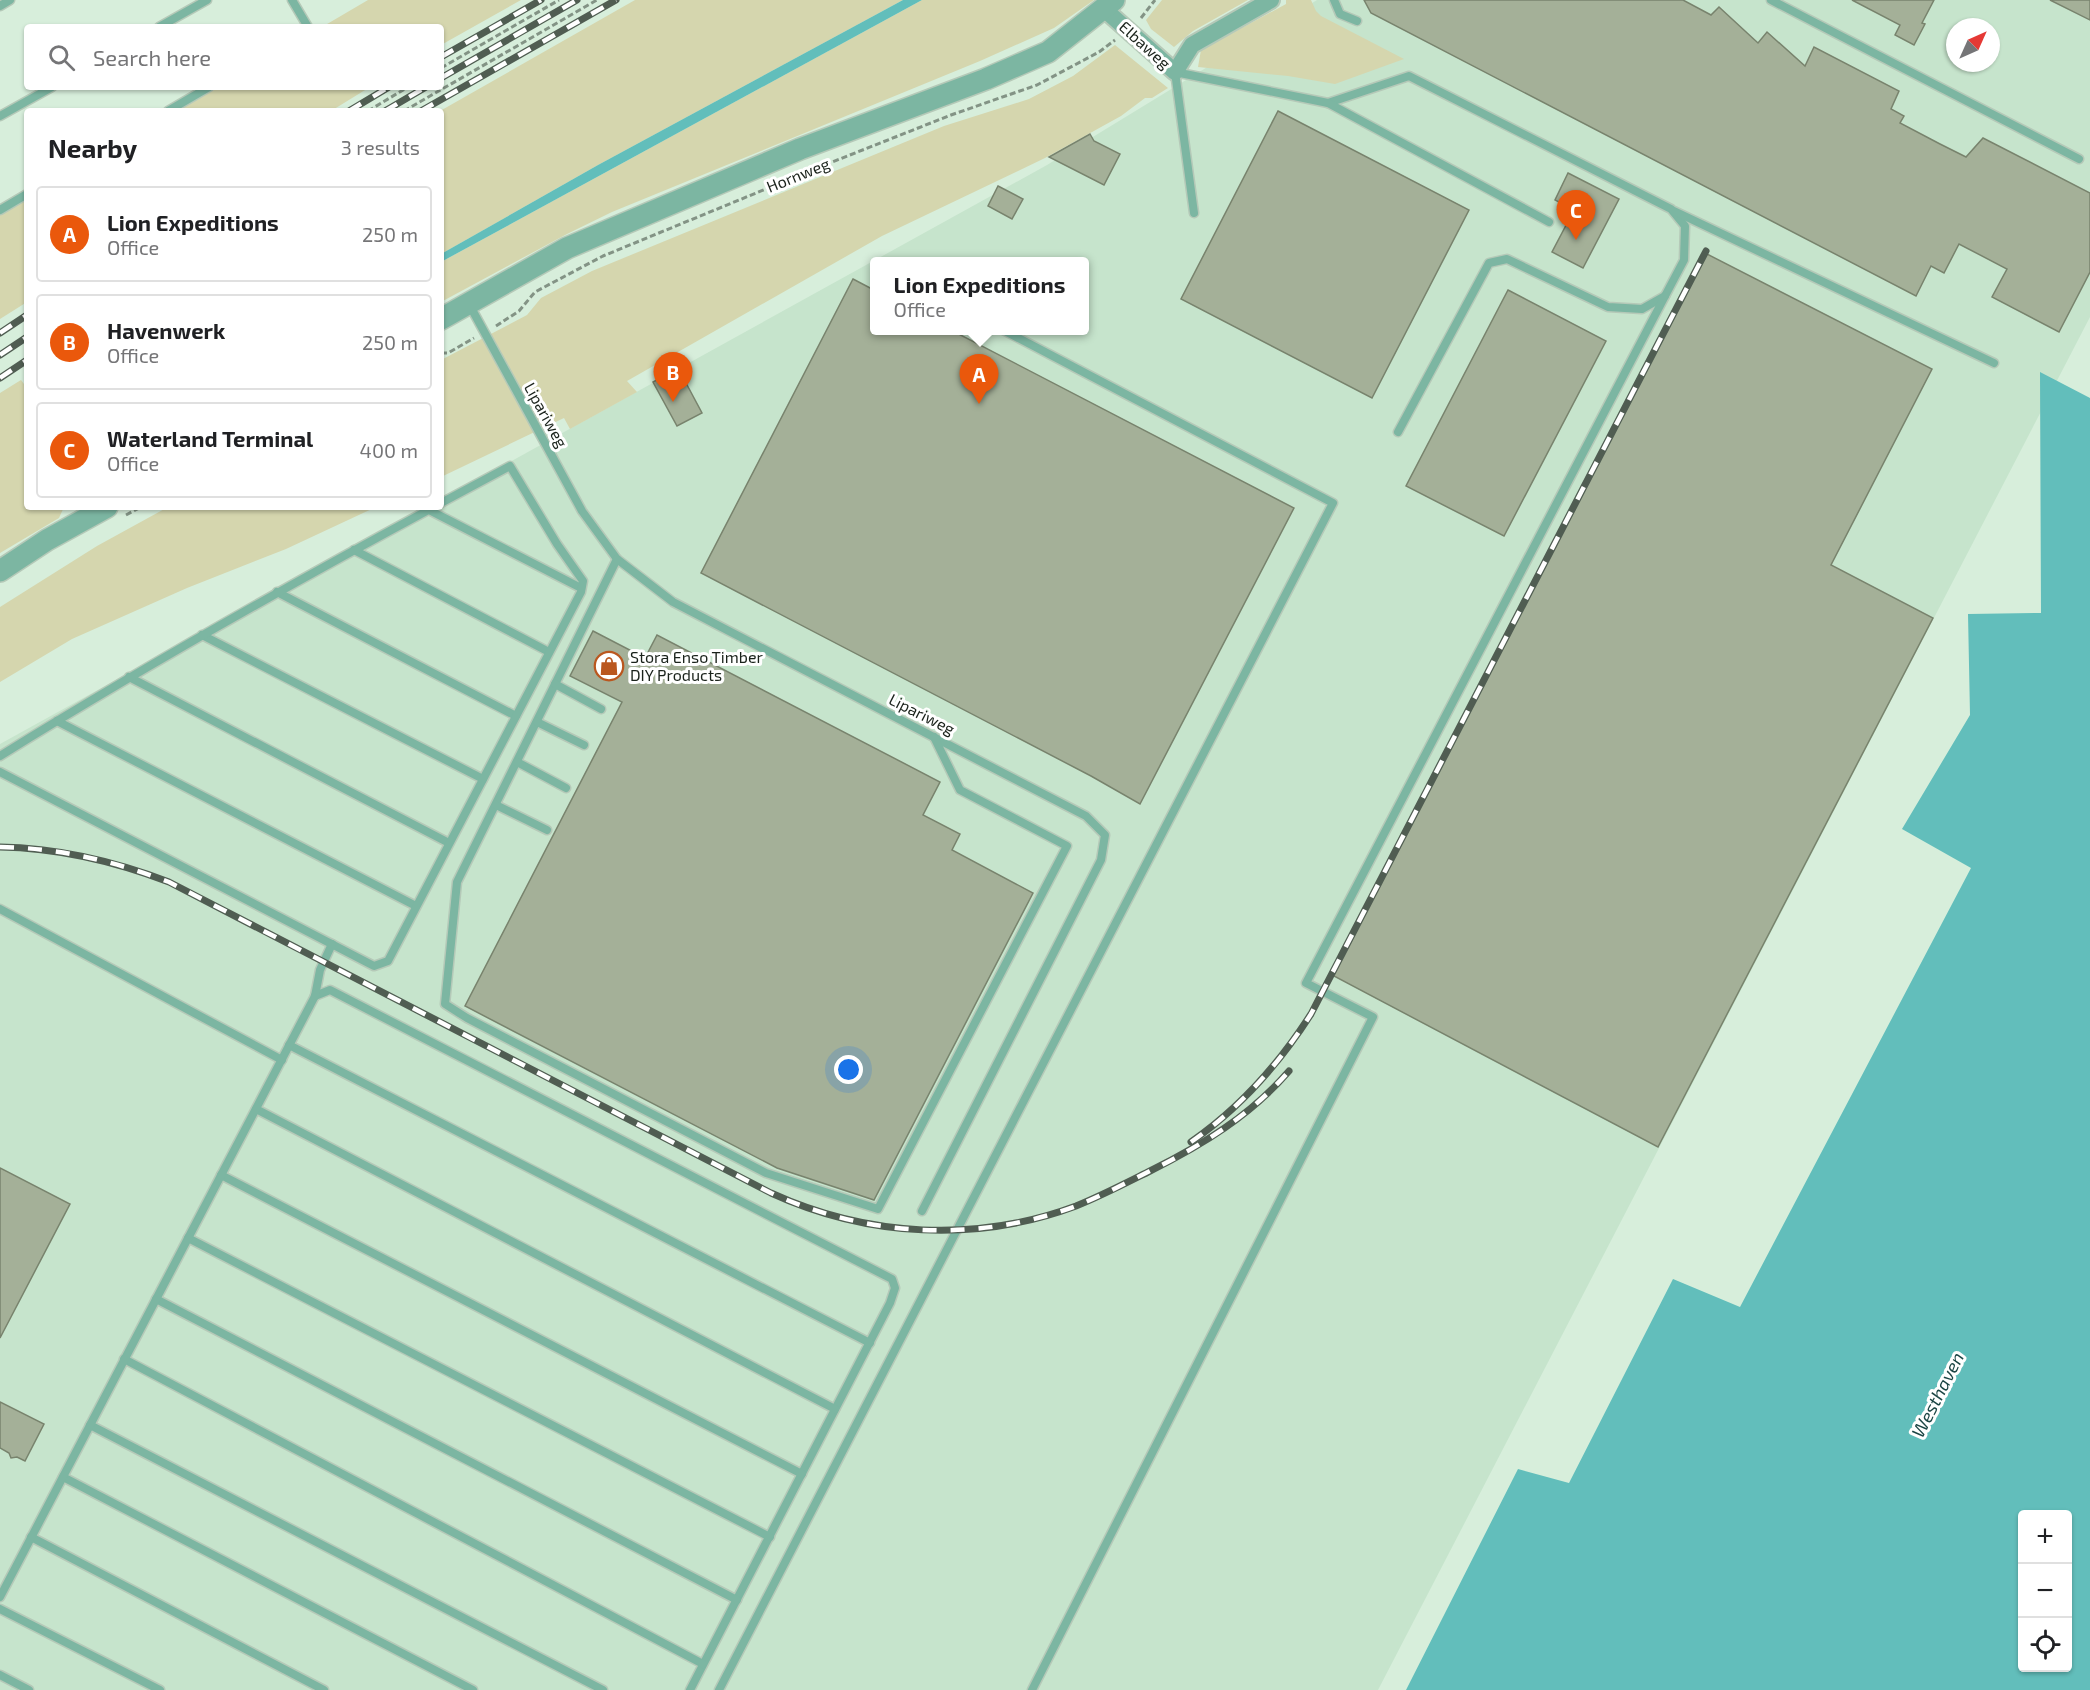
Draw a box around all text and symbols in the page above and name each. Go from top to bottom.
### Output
street label: Elbaweg [1116,17,1175,73]
north arrow [1946,18,2000,72]
search box [24,24,444,90]
icon: search [45,41,78,74]
text: Search here [93,44,211,70]
text: Nearby [48,132,137,163]
text: 3 results [341,135,420,159]
street label: Hornweg [764,153,832,196]
pin: C [1556,190,1596,240]
text: Lion Expeditions [107,209,279,235]
text: A [63,222,76,246]
text: 250 m [362,222,418,246]
text: Office [107,235,159,259]
popup [870,257,1089,335]
text: Lion Expeditions [894,271,1065,297]
text: Office [894,297,946,321]
text: Havenwerk [107,317,225,343]
text: B [63,330,76,354]
text: 250 m [362,330,418,354]
text: Office [107,343,159,367]
pin: B [654,352,692,402]
pin: A [960,354,998,404]
street label: Lipariweg [521,379,572,451]
text: Waterland Terminal [107,425,313,451]
text: C [64,438,75,462]
text: 400 m [360,438,418,462]
text: Office [107,451,159,475]
place label: Stora Enso Timber DIY Products [630,647,763,684]
shop icon: Stora Enso Timber DIY Products [593,650,625,682]
street label: Lipariweg [886,689,958,738]
your location [834,1055,863,1084]
water label: Westhaven [1906,1348,1968,1441]
map controls [2018,1510,2072,1672]
button: + [2018,1510,2072,1564]
button: − [2018,1564,2072,1618]
button: locate [2018,1618,2072,1672]

